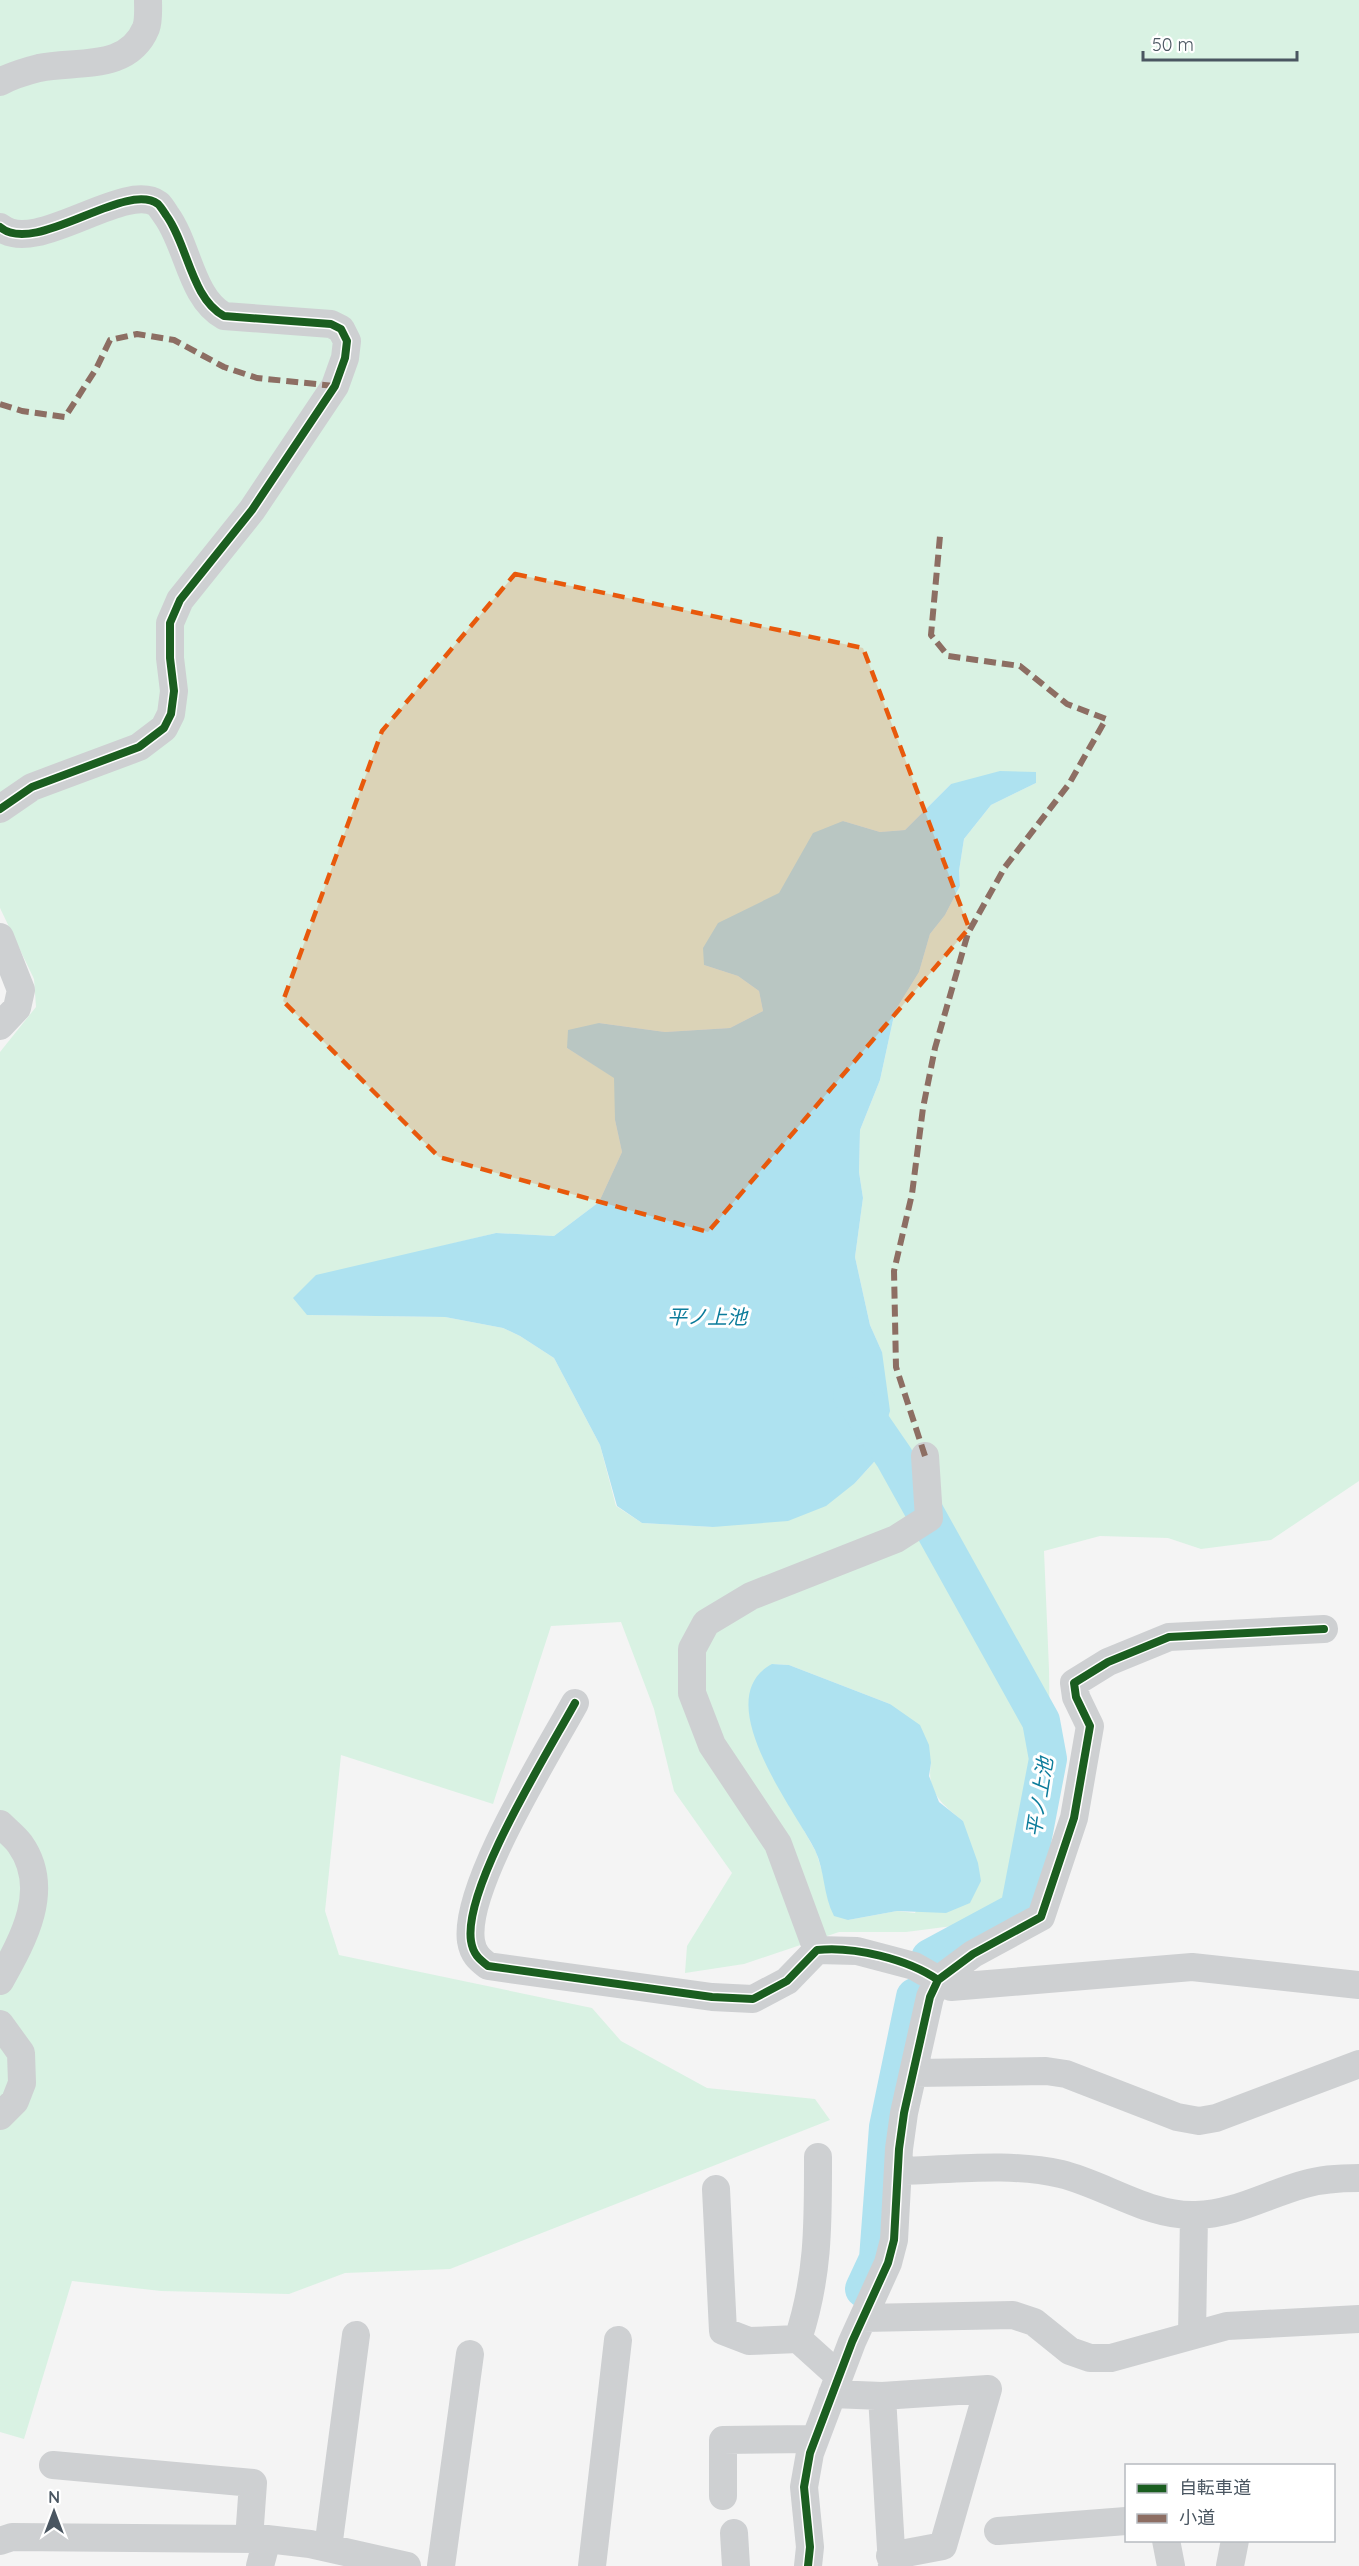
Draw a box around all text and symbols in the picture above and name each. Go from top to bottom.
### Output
scale bar [1143,24,1298,62]
text: 50 m [1152,33,1194,56]
water label: 平ノ上池 [667,1304,749,1329]
water label: 平ノ上池 [1020,1754,1058,1838]
legend [1125,2464,1335,2542]
text: 自転車道 [1179,2476,1251,2499]
north arrow [24,2482,84,2542]
text: N [48,2487,60,2507]
text: 小道 [1179,2506,1215,2529]

